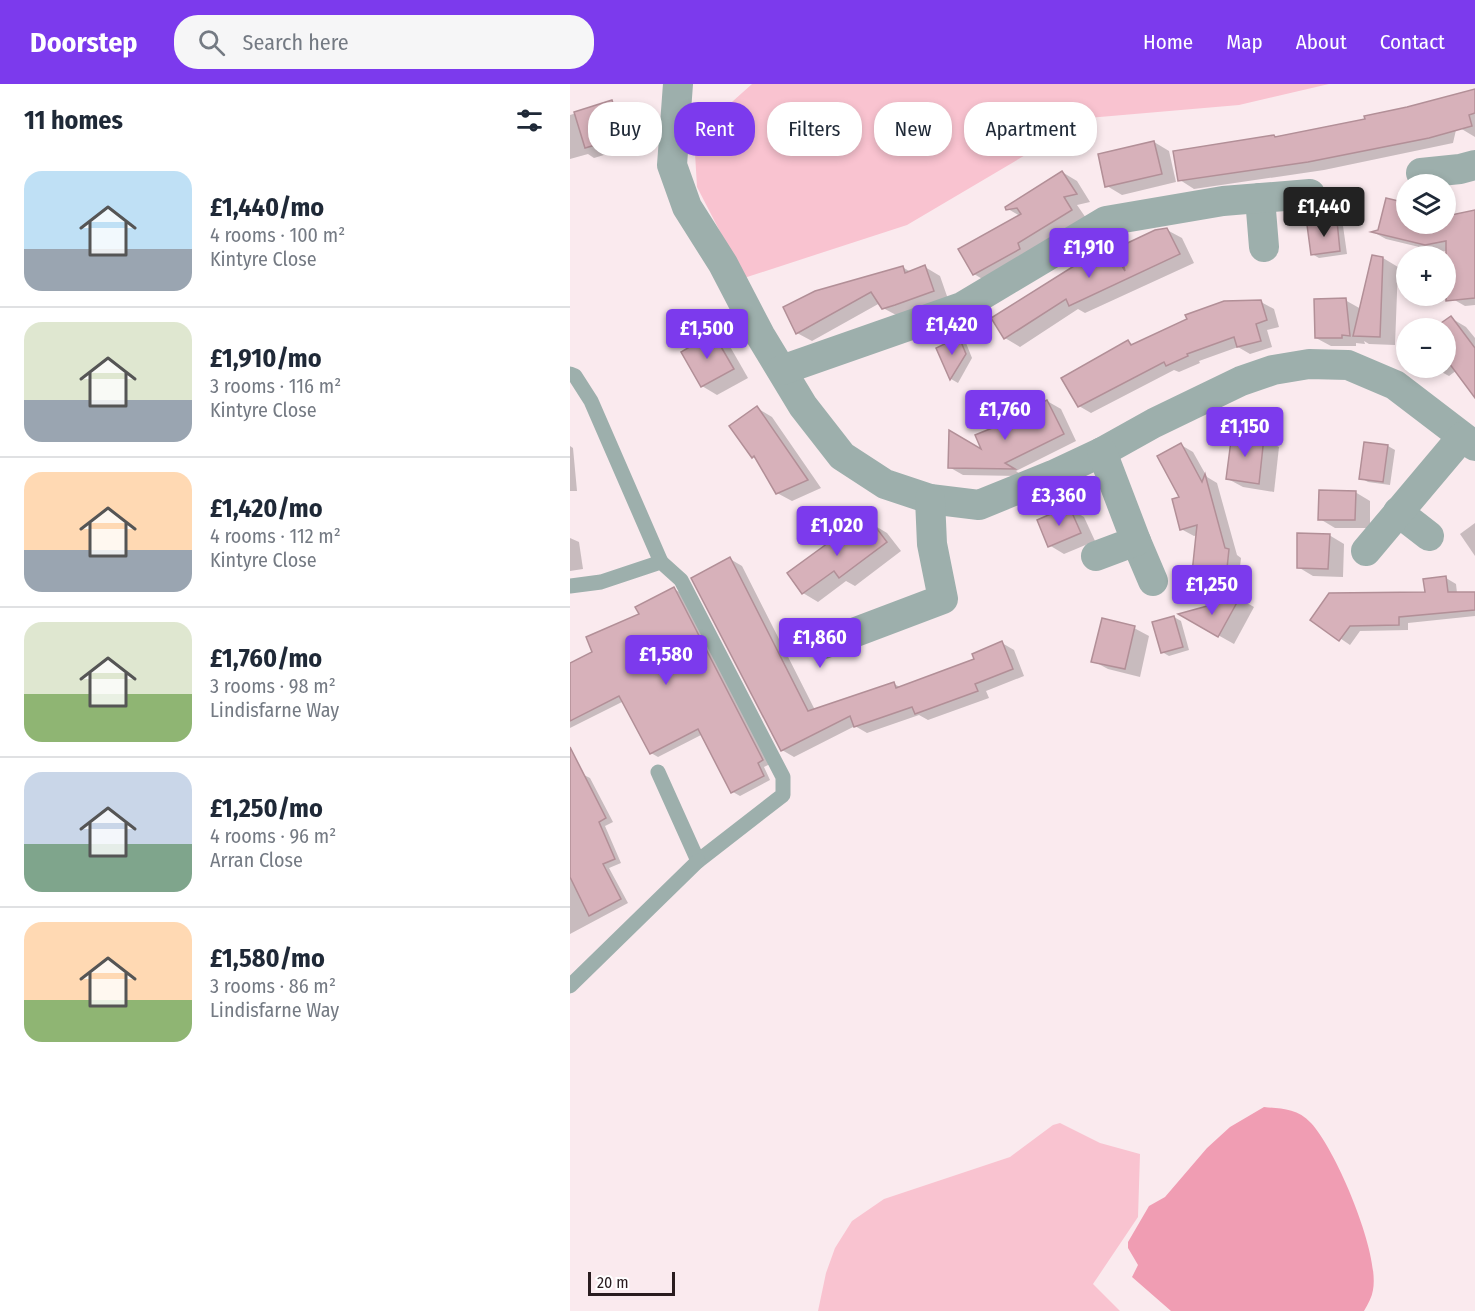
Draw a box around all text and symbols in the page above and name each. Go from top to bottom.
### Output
search box [174,15,594,69]
text: Doorstep [30,26,138,59]
icon: search [195,26,228,59]
text: Search here [243,29,349,56]
text: Home [1143,29,1193,55]
text: Map [1226,29,1263,55]
text: About [1296,29,1347,55]
text: Contact [1380,29,1445,55]
chip: Buy [588,102,662,156]
chip: Rent [674,102,755,156]
chip: Filters [767,102,862,156]
chip: New [874,102,952,156]
chip: Apartment [964,102,1097,156]
icon: filters [513,104,546,137]
text: 11 homes [24,105,123,136]
map controls [1396,174,1456,378]
button: layers [1396,174,1456,234]
pin: £1,440 [1275,187,1373,238]
text: £1,440/mo [210,192,324,223]
text: £1,440 [1297,194,1351,218]
icon: home [72,195,144,267]
text: 4 rooms · 100 m² [210,223,345,247]
pin: £1,910 [1040,228,1138,279]
text: £1,910 [1063,235,1115,259]
button: + [1396,246,1456,306]
text: Kintyre Close [210,247,317,271]
pin: £1,420 [903,305,1001,356]
pin: £1,500 [658,309,756,360]
text: £1,420 [926,312,978,336]
text: £1,500 [680,316,734,340]
button: − [1396,318,1456,378]
text: £1,910/mo [210,343,322,374]
icon: home [72,346,144,418]
text: 3 rooms · 116 m² [210,374,341,398]
pin: £1,760 [956,390,1054,441]
text: £1,760 [979,397,1031,421]
text: Kintyre Close [210,398,317,422]
pin: £1,150 [1196,407,1294,458]
text: £1,150 [1220,414,1270,438]
pin: £3,360 [1010,476,1108,527]
text: £3,360 [1032,483,1086,507]
text: £1,420/mo [210,493,323,524]
icon: home [72,496,144,568]
pin: £1,020 [788,506,886,557]
text: £1,020 [811,513,863,537]
text: 4 rooms · 112 m² [210,524,341,548]
text: Kintyre Close [210,548,317,572]
pin: £1,250 [1163,565,1261,616]
text: £1,250 [1186,572,1238,596]
pin: £1,860 [771,618,869,669]
text: £1,860 [793,625,847,649]
pin: £1,580 [617,635,715,686]
text: £1,580 [639,642,693,666]
text: £1,760/mo [210,643,322,674]
icon: home [72,646,144,718]
text: 3 rooms · 98 m² [210,674,336,698]
text: Lindisfarne Way [210,698,339,722]
text: £1,250/mo [210,793,323,824]
icon: home [72,796,144,868]
text: 4 rooms · 96 m² [210,824,336,848]
text: Arran Close [210,848,303,872]
text: £1,580/mo [210,943,325,974]
icon: home [72,946,144,1018]
text: 3 rooms · 86 m² [210,974,336,998]
text: Lindisfarne Way [210,998,339,1022]
scale bar [588,1269,675,1296]
text: 20 m [597,1273,628,1292]

